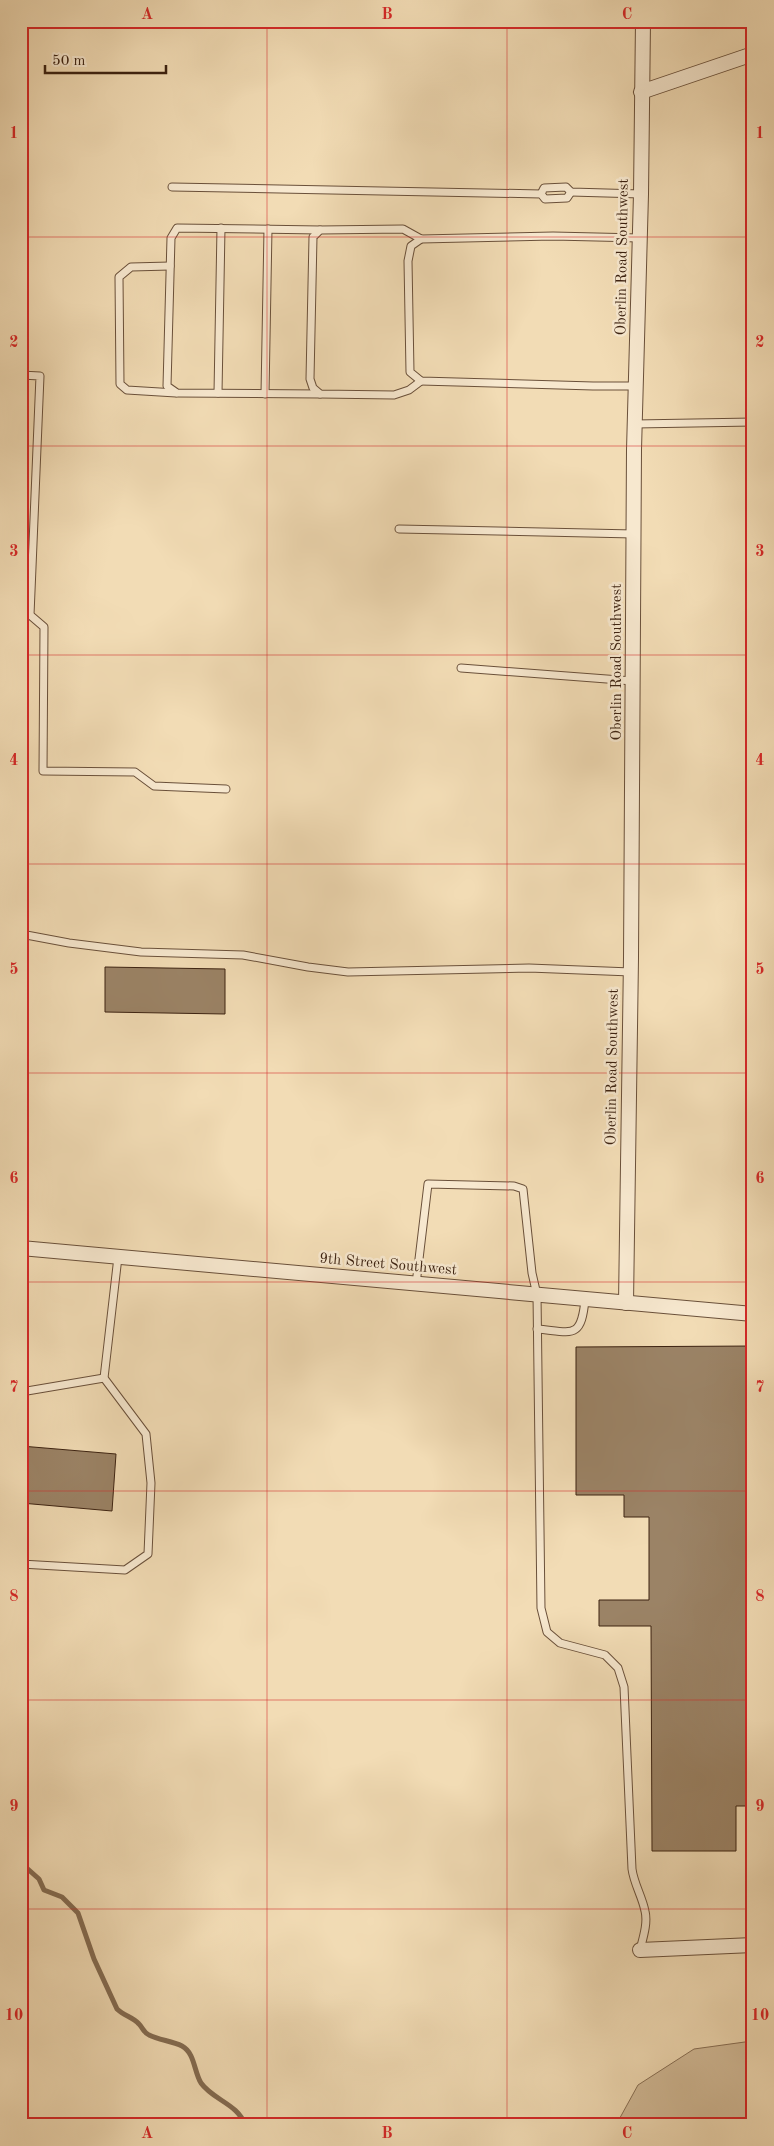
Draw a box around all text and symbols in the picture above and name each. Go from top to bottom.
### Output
text: A [141,7,153,23]
text: B [381,7,393,23]
text: C [622,7,632,23]
scale bar [45,42,166,74]
text: 50 m [52,54,86,69]
text: 1 [9,126,19,142]
text: 1 [755,126,765,142]
street label: Oberlin Road Southwest [614,178,632,336]
text: 2 [9,335,19,351]
text: 2 [755,335,765,351]
text: 3 [9,544,19,560]
text: 3 [755,544,765,560]
street label: Oberlin Road Southwest [610,584,625,741]
text: 4 [9,753,19,769]
text: 4 [755,753,765,769]
text: 5 [9,962,19,978]
text: 5 [755,962,765,978]
street label: Oberlin Road Southwest [604,988,622,1146]
text: 6 [9,1171,19,1187]
text: 6 [755,1171,765,1187]
street label: 9th Street Southwest [319,1252,457,1278]
text: 7 [9,1380,19,1396]
text: 7 [755,1380,765,1396]
text: 8 [9,1589,19,1605]
text: 8 [755,1589,765,1605]
text: 9 [9,1799,19,1815]
text: 9 [755,1799,765,1815]
text: 10 [5,2008,23,2024]
text: 10 [751,2008,769,2024]
text: A [141,2126,153,2142]
text: B [381,2126,393,2142]
text: C [622,2126,632,2142]

